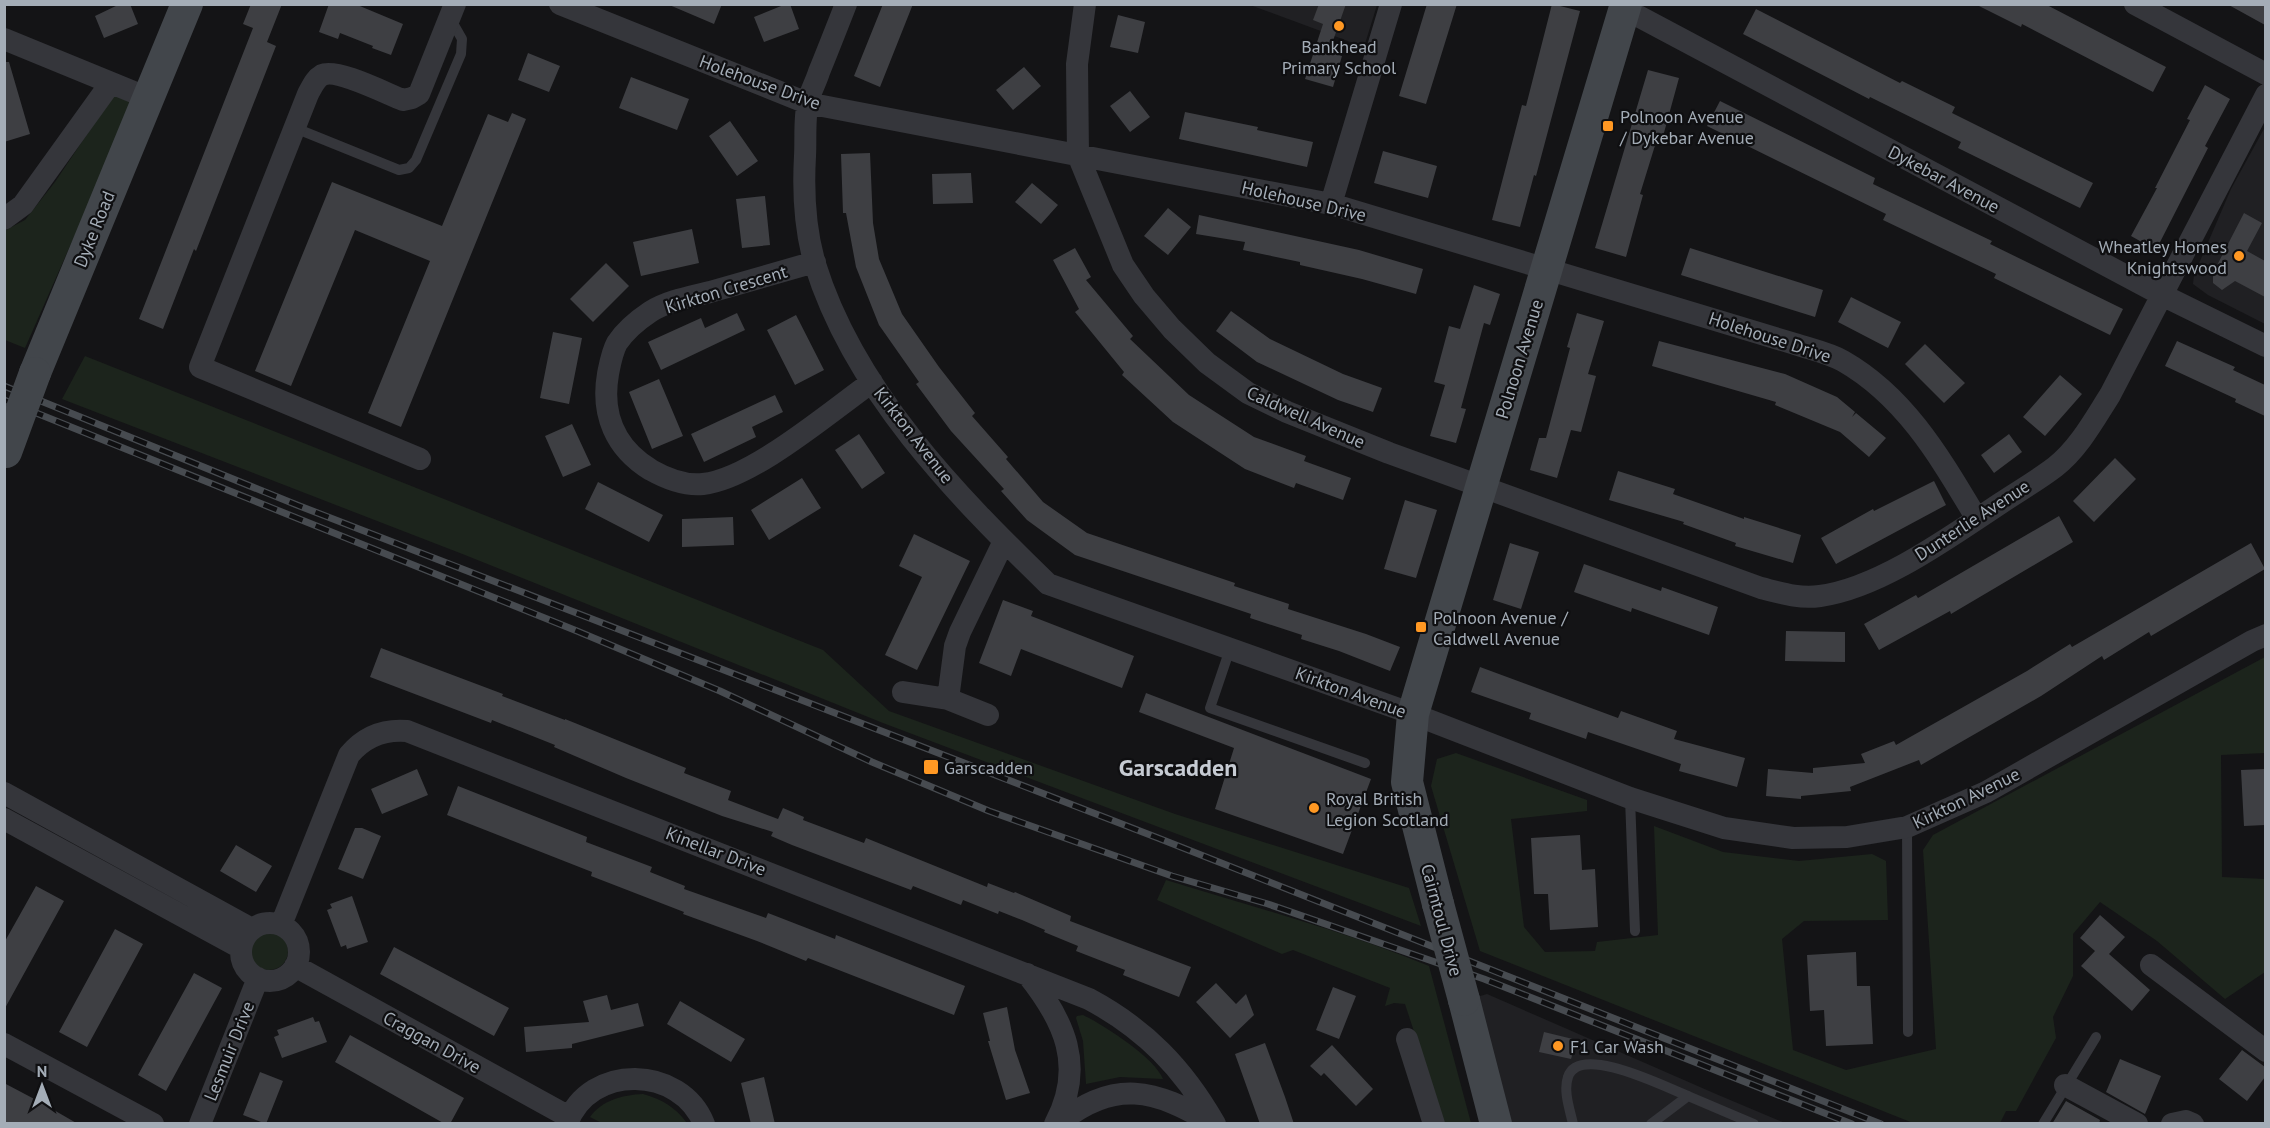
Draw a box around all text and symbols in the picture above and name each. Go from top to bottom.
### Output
marker: Bankhead Primary School [1332,19,1346,33]
place label: Bankhead Primary School [1282,35,1397,79]
street label: Holehouse Drive [696,49,824,115]
place label: Polnoon Avenue / Dykebar Avenue [1619,105,1754,149]
marker: Polnoon Avenue / Dykebar Avenue [1601,119,1615,133]
street label: Dykebar Avenue [1884,140,2004,218]
street label: Holehouse Drive [1239,175,1369,227]
street label: Dyke Road [68,187,120,271]
place label: Wheatley Homes Knightswood [2098,235,2227,279]
marker: Wheatley Homes Knightswood [2232,249,2246,263]
street label: Kirkton Crescent [662,260,790,318]
street label: Polnoon Avenue [1490,296,1548,422]
street label: Holehouse Drive [1706,306,1834,368]
street label: Caldwell Avenue [1243,381,1369,453]
street label: Kirkton Avenue [869,382,959,488]
street label: Dunterlie Avenue [1910,474,2034,566]
place label: Polnoon Avenue / Caldwell Avenue [1433,606,1570,650]
marker: Polnoon Avenue / Caldwell Avenue [1414,620,1428,634]
street label: Kirkton Avenue [1292,661,1410,723]
district label: Garscadden [1119,752,1237,783]
place label: Garscadden [944,756,1033,779]
marker: Garscadden [922,758,940,776]
street label: Kirkton Avenue [1909,762,2023,834]
place label: Royal British Legion Scotland [1326,787,1449,831]
marker: Royal British Legion Scotland [1307,801,1321,815]
street label: Kinellar Drive [663,821,769,881]
street label: Cairntoul Drive [1416,861,1468,979]
street label: Lesmuir Drive [199,998,259,1104]
street label: Craggan Drive [379,1006,485,1078]
place label: F1 Car Wash [1570,1035,1664,1058]
marker: F1 Car Wash [1551,1039,1565,1053]
north arrow [12,1056,72,1116]
text: N [37,1061,47,1081]

